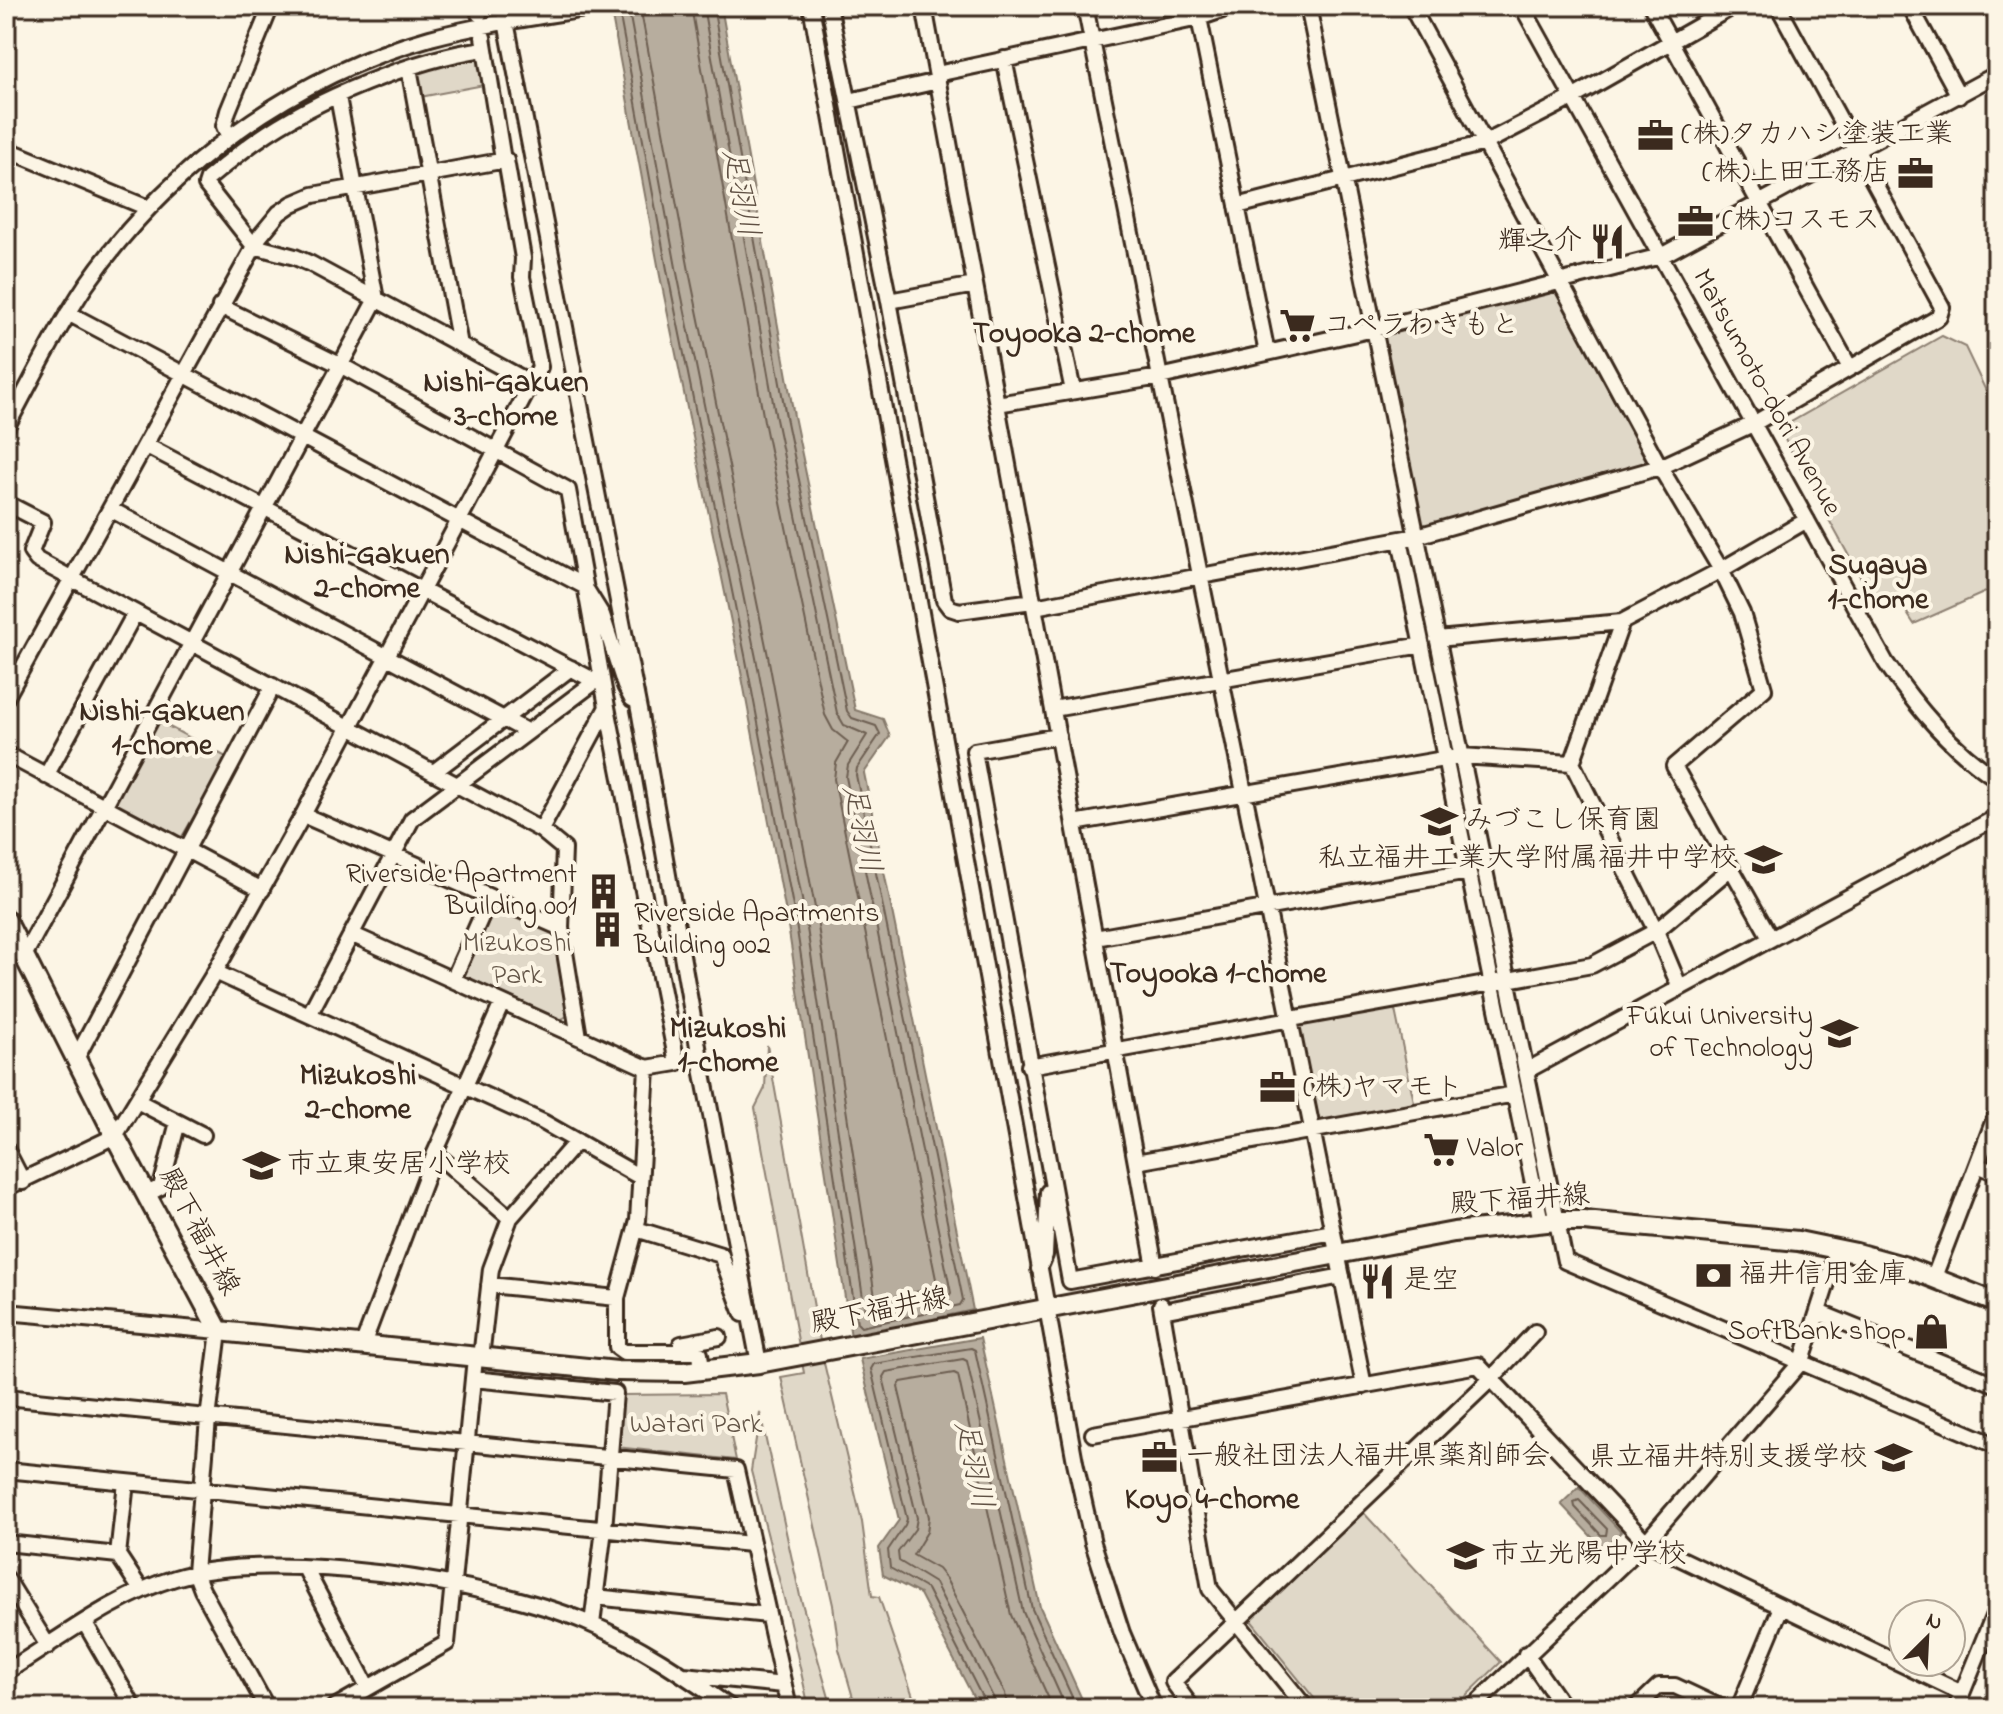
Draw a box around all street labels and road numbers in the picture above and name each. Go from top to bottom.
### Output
street label: Matsumoto-dori Avenue [1681,262,1851,525]
street label: 殿下福井線 [147,1161,249,1303]
street label: 殿下福井線 [1449,1176,1591,1226]
street label: 殿下福井線 [807,1279,953,1345]

